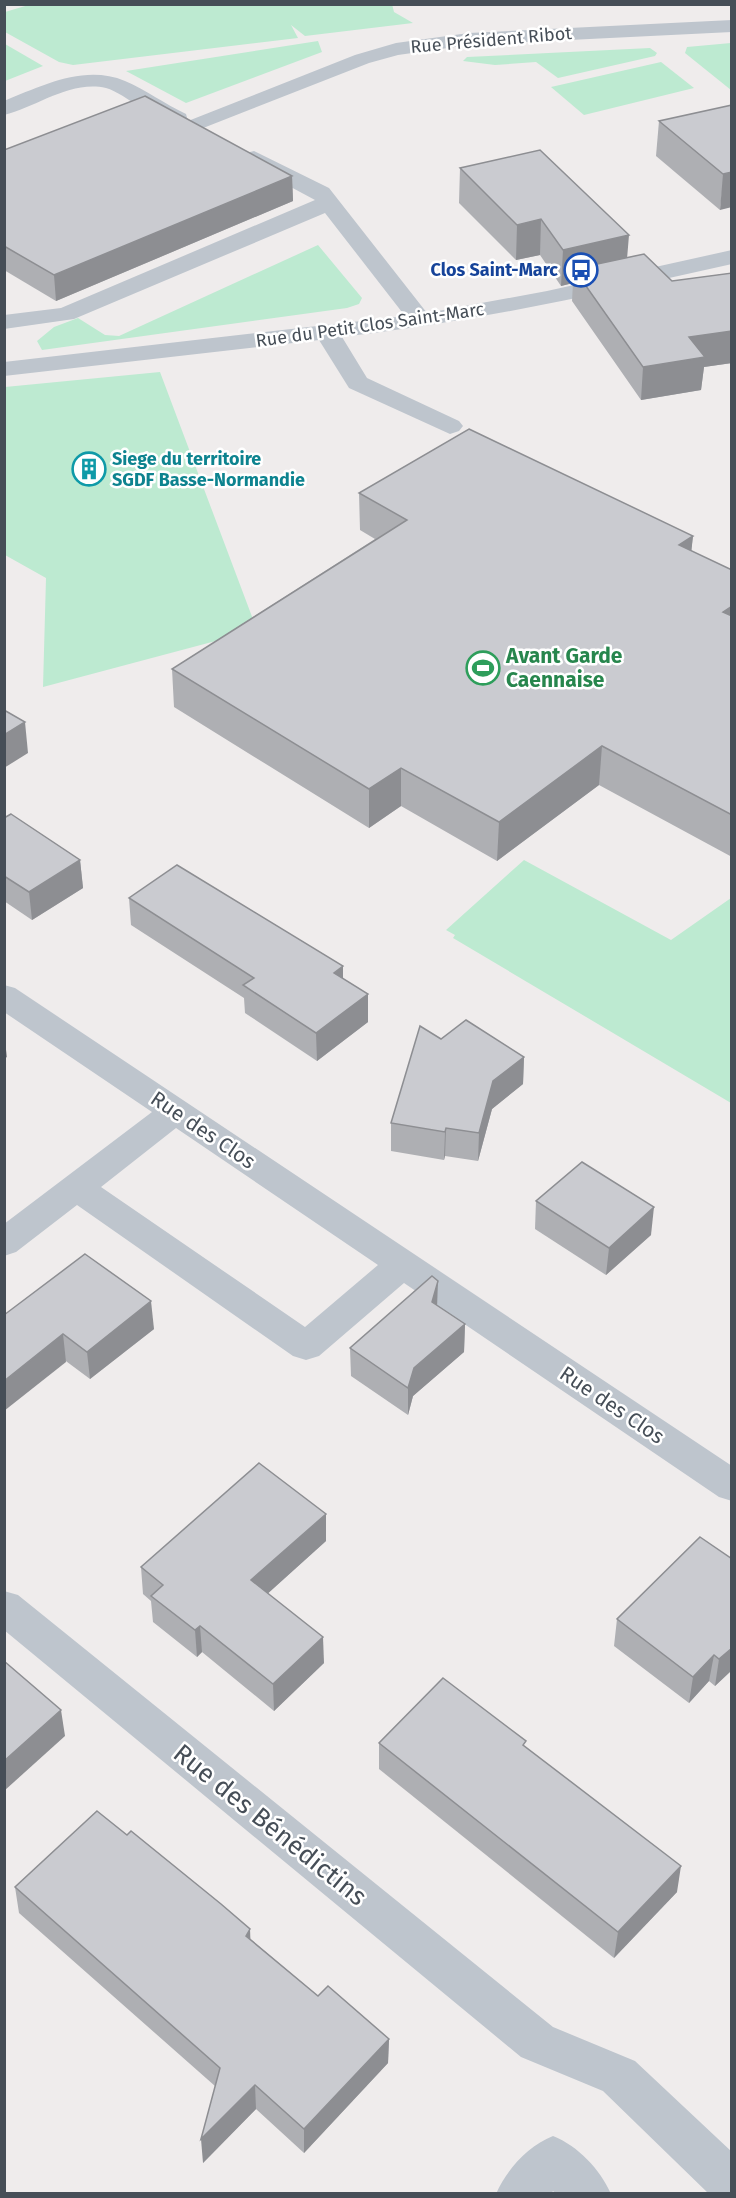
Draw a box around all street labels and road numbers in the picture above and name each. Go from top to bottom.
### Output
street label: Rue Président Ribot [409,22,573,58]
street label: Rue du Petit Clos Saint-Marc [254,298,486,352]
street label: Rue des Clos [146,1085,261,1175]
street label: Rue des Clos [555,1360,670,1450]
street label: Rue des Bénédictins [167,1738,373,1912]

